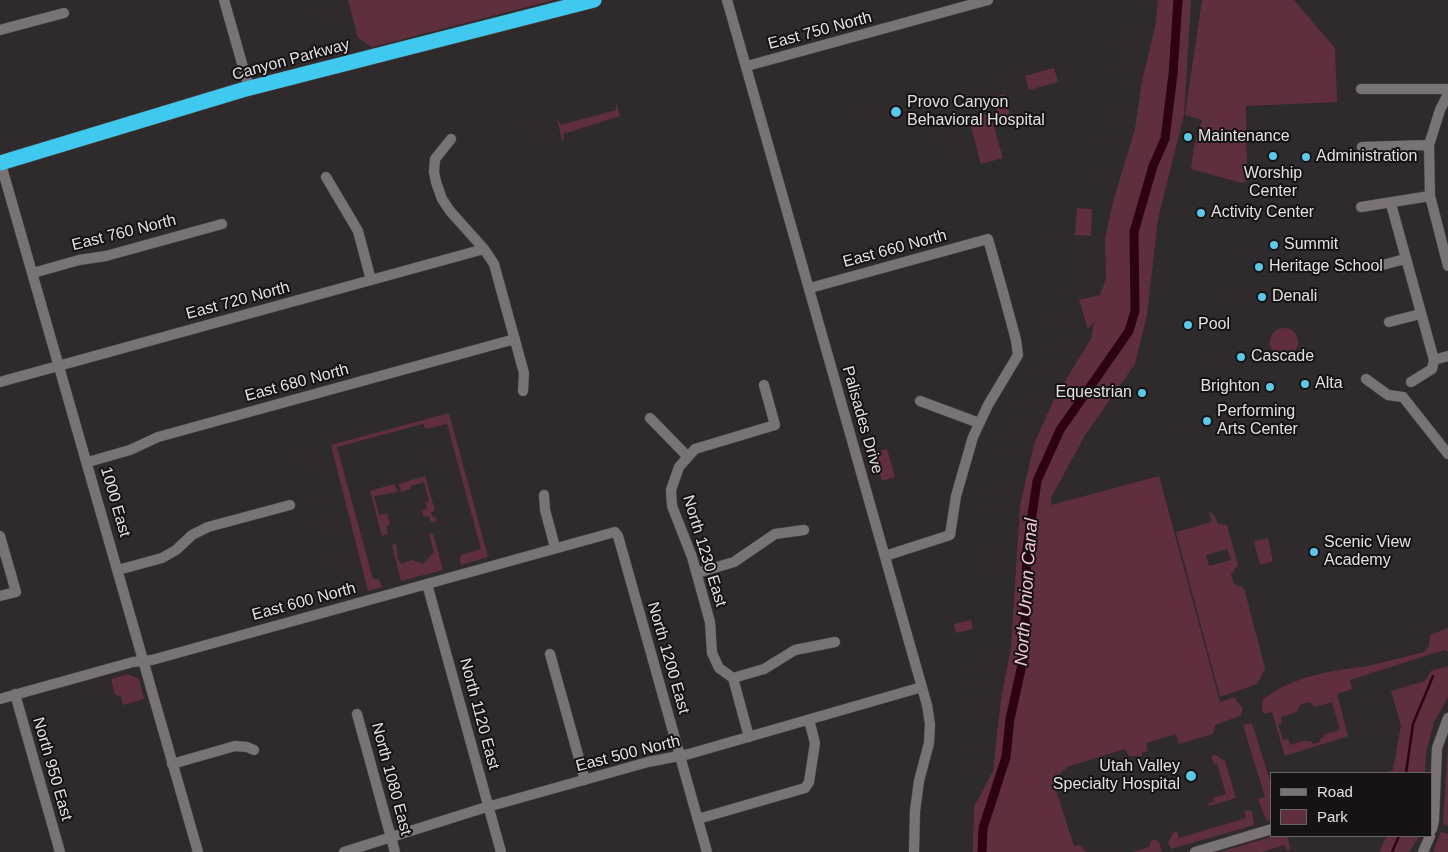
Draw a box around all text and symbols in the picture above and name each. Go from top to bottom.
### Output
street label: East 750 North [766,8,874,54]
street label: Canyon Parkway [230,35,352,85]
place label: Provo Canyon Behavioral Hospital [907,93,1045,131]
marker: Provo Canyon Behavioral Hospital [889,105,903,119]
place label: Maintenance [1198,127,1290,147]
marker: Maintenance [1182,131,1194,143]
place label: Administration [1316,147,1417,167]
marker: Worship Center [1267,150,1279,162]
marker: Administration [1300,151,1312,163]
place label: Worship Center [1244,164,1302,202]
place label: Activity Center [1211,203,1314,223]
marker: Activity Center [1195,207,1207,219]
street label: East 760 North [70,211,178,255]
street label: East 660 North [841,226,949,272]
place label: Summit [1284,235,1338,255]
marker: Summit [1268,239,1280,251]
place label: Heritage School [1269,257,1383,277]
marker: Heritage School [1253,261,1265,273]
street label: East 720 North [184,278,292,324]
place label: Denali [1272,287,1317,307]
marker: Denali [1256,291,1268,303]
place label: Pool [1198,315,1230,335]
marker: Pool [1182,319,1194,331]
place label: Cascade [1251,347,1314,367]
marker: Cascade [1235,351,1247,363]
street label: East 680 North [243,360,351,406]
street label: Palisades Drive [837,364,887,476]
place label: Alta [1315,374,1343,394]
place label: Brighton [1200,377,1260,397]
marker: Alta [1299,378,1311,390]
marker: Brighton [1264,381,1276,393]
place label: Equestrian [1056,383,1132,403]
marker: Equestrian [1136,387,1148,399]
place label: Performing Arts Center [1217,402,1298,440]
marker: Performing Arts Center [1201,415,1213,427]
street label: 1000 East [96,465,134,539]
street label: North 1230 East [678,493,730,609]
water label: North Union Canal [1011,517,1043,667]
place label: Scenic View Academy [1324,533,1411,571]
marker: Scenic View Academy [1308,546,1320,558]
street label: East 600 North [250,579,358,625]
street label: North 1200 East [643,600,693,716]
street label: North 1120 East [455,656,503,772]
street label: North 950 East [28,715,76,823]
street label: North 1080 East [367,721,415,837]
street label: East 500 North [574,732,682,776]
place label: Utah Valley Specialty Hospital [1053,757,1180,795]
marker: Utah Valley Specialty Hospital [1184,769,1198,783]
legend [1270,772,1433,837]
text: Road [1317,783,1353,800]
text: Park [1317,808,1348,825]

